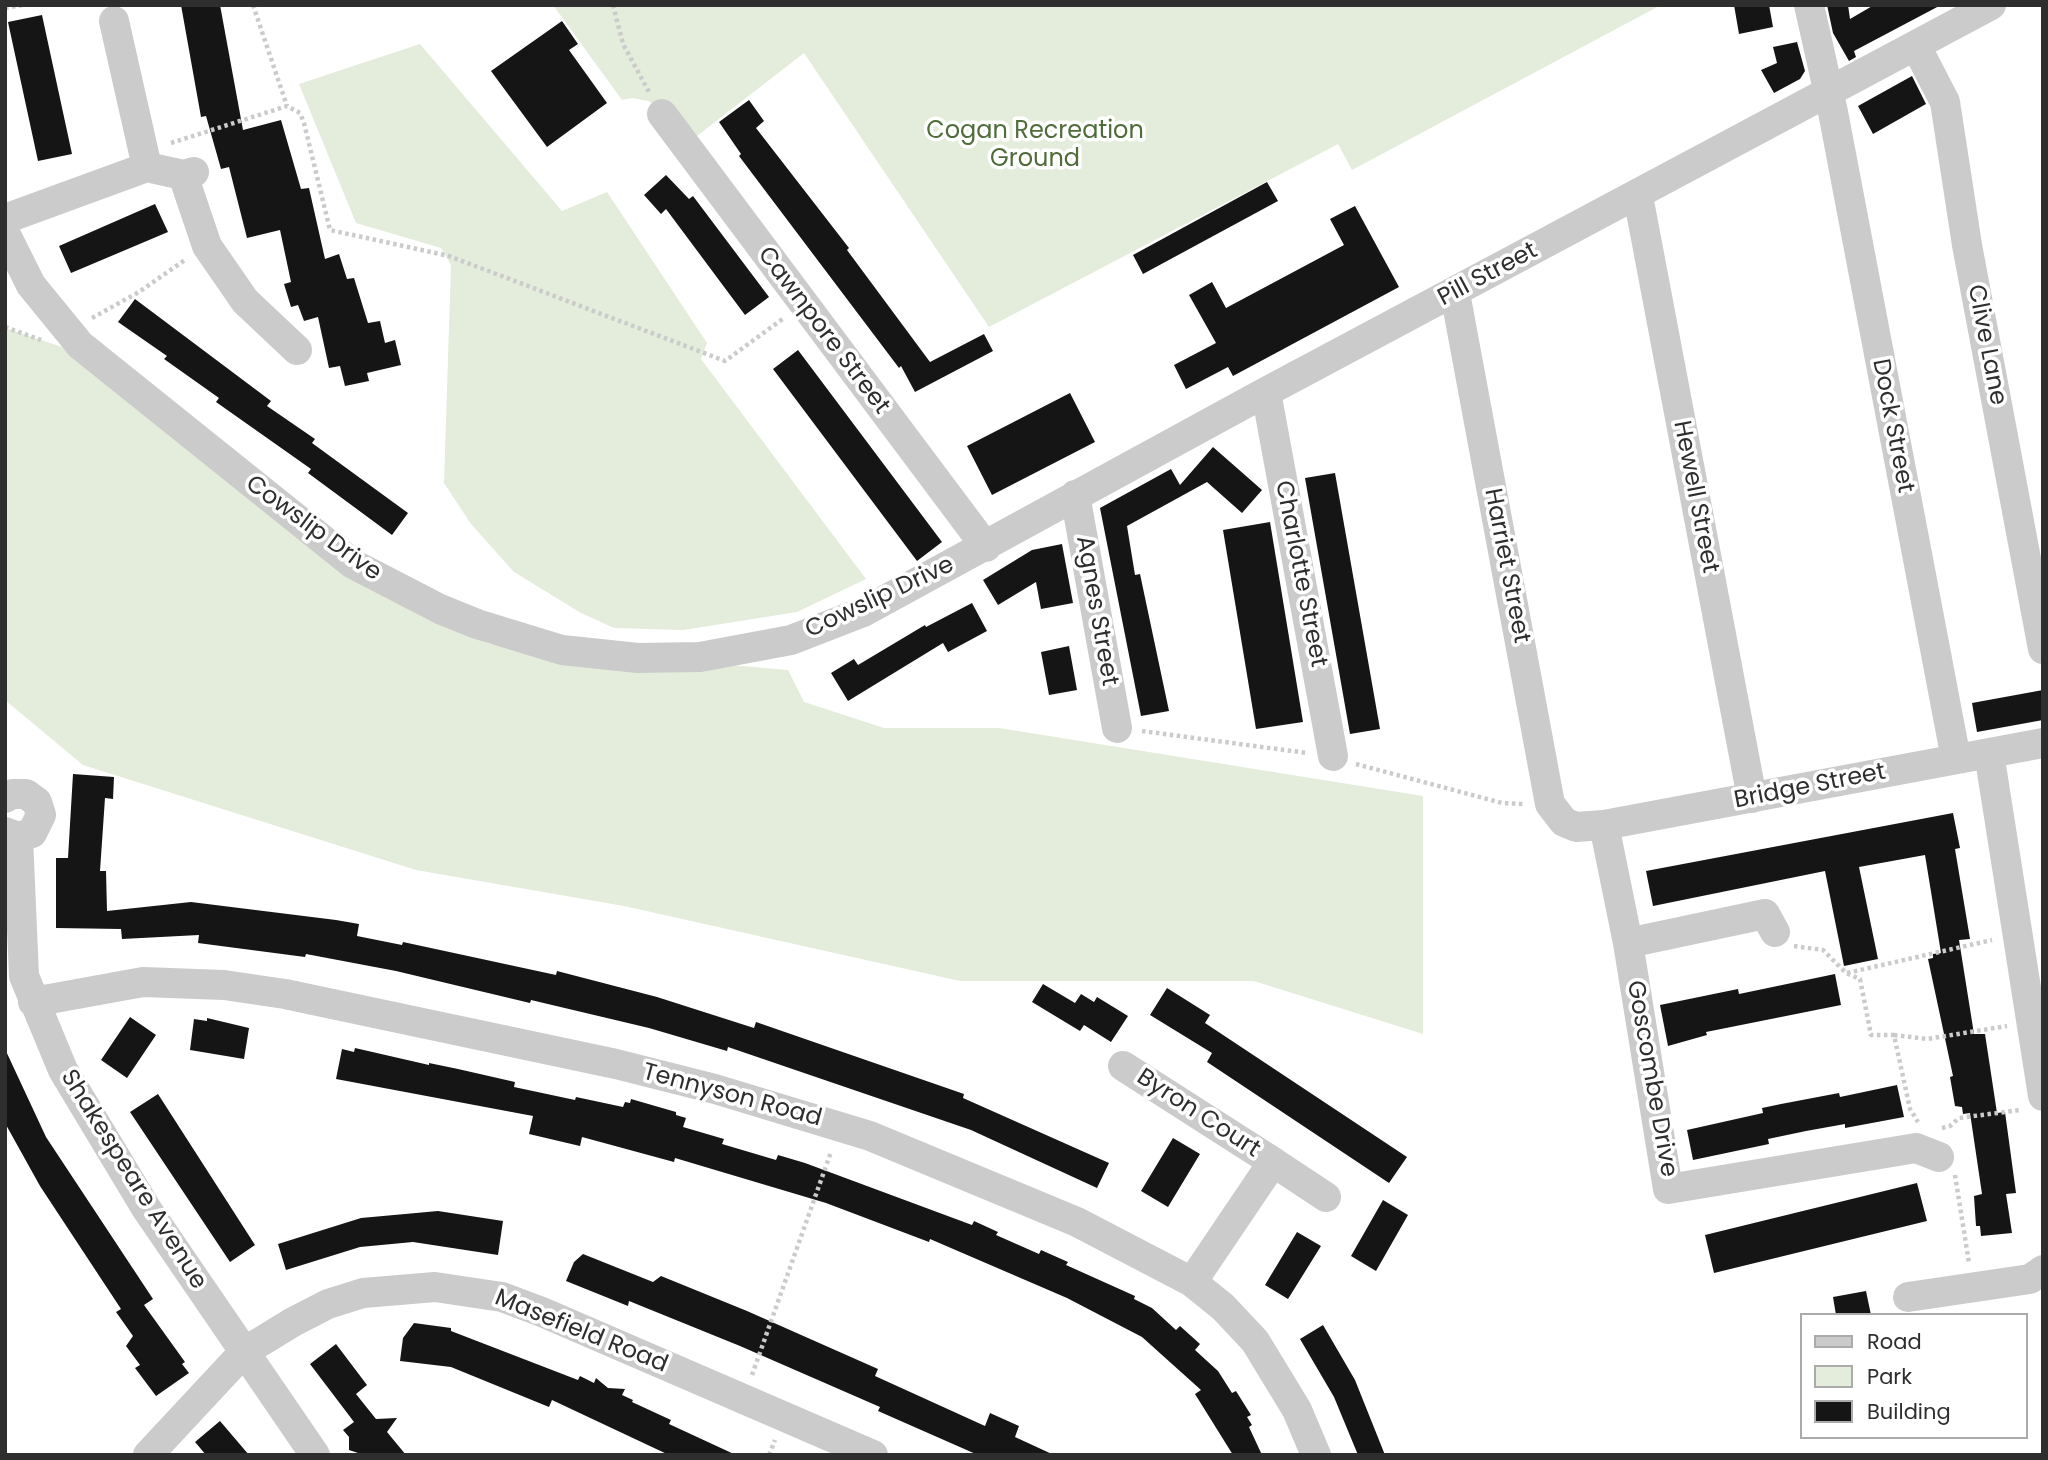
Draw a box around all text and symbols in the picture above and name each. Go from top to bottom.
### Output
park label: Cogan Recreation Ground [926,118,1144,174]
street label: Pill Street [1433,237,1543,313]
street label: Cawnpore Street [751,242,895,420]
street label: Clive Lane [1960,282,2012,408]
street label: Dock Street [1865,357,1919,495]
street label: Hewell Street [1666,418,1724,576]
street label: Cowslip Drive [240,470,386,588]
street label: Charlotte Street [1268,478,1332,670]
street label: Harriet Street [1477,486,1535,646]
street label: Agnes Street [1069,534,1123,688]
street label: Cowslip Drive [801,551,959,645]
street label: Bridge Street [1732,758,1888,816]
street label: Goscombe Drive [1620,979,1682,1179]
street label: Tennyson Road [639,1058,825,1134]
street label: Byron Court [1131,1063,1265,1165]
street label: Shakespeare Avenue [54,1065,212,1295]
street label: Masefield Road [490,1284,672,1380]
legend [1800,1313,2027,1439]
text: Road [1867,1327,1922,1356]
text: Park [1867,1362,1912,1391]
text: Building [1867,1397,1951,1426]

